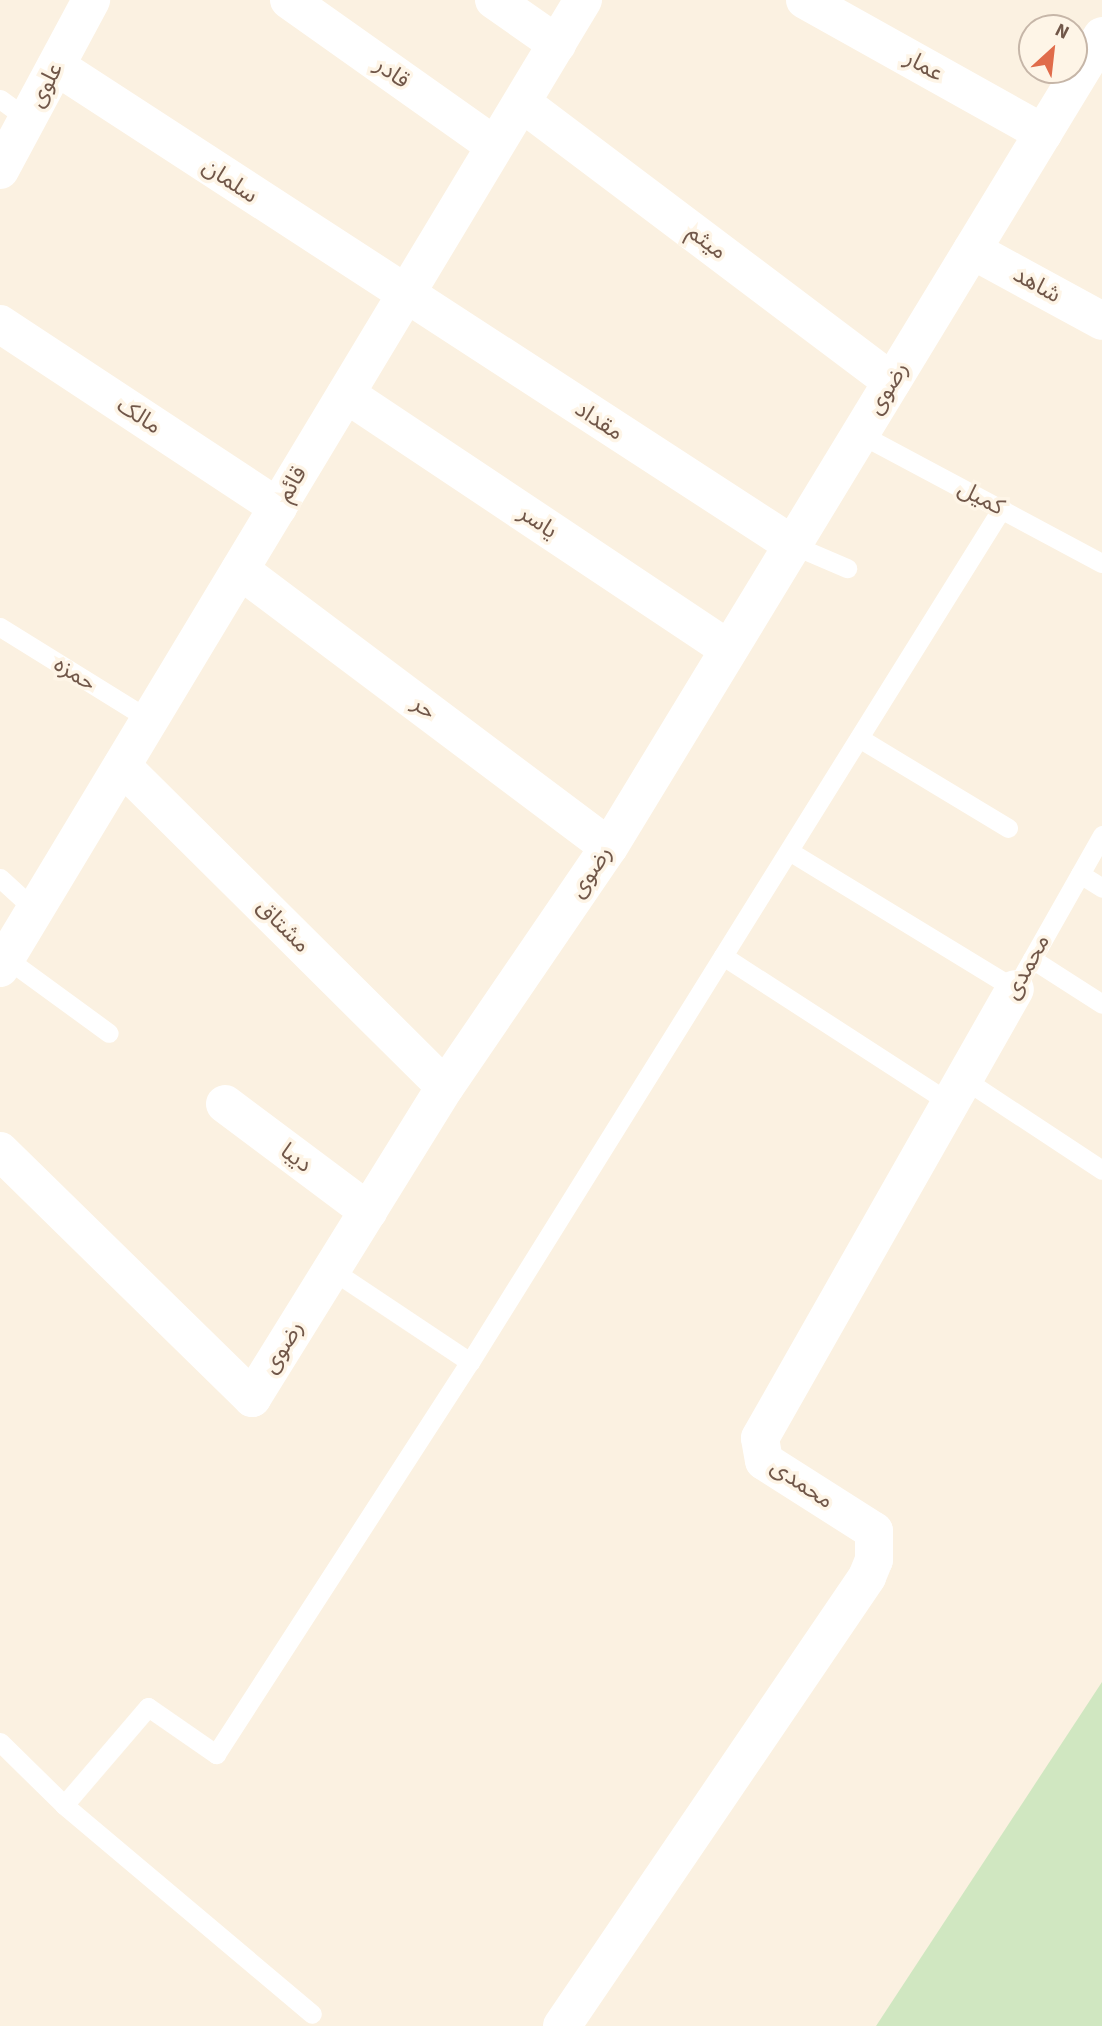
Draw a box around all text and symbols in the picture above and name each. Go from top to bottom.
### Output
north arrow [1018,14,1088,84]
text: N [1050,17,1074,47]
street label: عمار [900,44,948,88]
street label: قادر [369,51,415,95]
street label: علوی [23,58,69,112]
street label: سلمان [197,153,263,209]
street label: میثم [682,218,732,266]
street label: شاهد [1008,261,1066,309]
street label: رضوی [861,357,915,419]
street label: مالک [112,392,166,440]
street label: مقداد [570,395,628,447]
street label: قائم [271,461,313,507]
street label: کمیل [953,475,1009,521]
street label: یاسر [513,499,563,545]
street label: حمزه [49,651,101,697]
street label: حر [407,690,441,726]
street label: رضوی [564,841,618,903]
street label: مشتاق [250,893,316,959]
street label: محمدی [998,930,1056,1004]
street label: دیبا [275,1137,317,1179]
street label: رضوی [256,1316,310,1378]
street label: محمدی [765,1453,839,1515]

